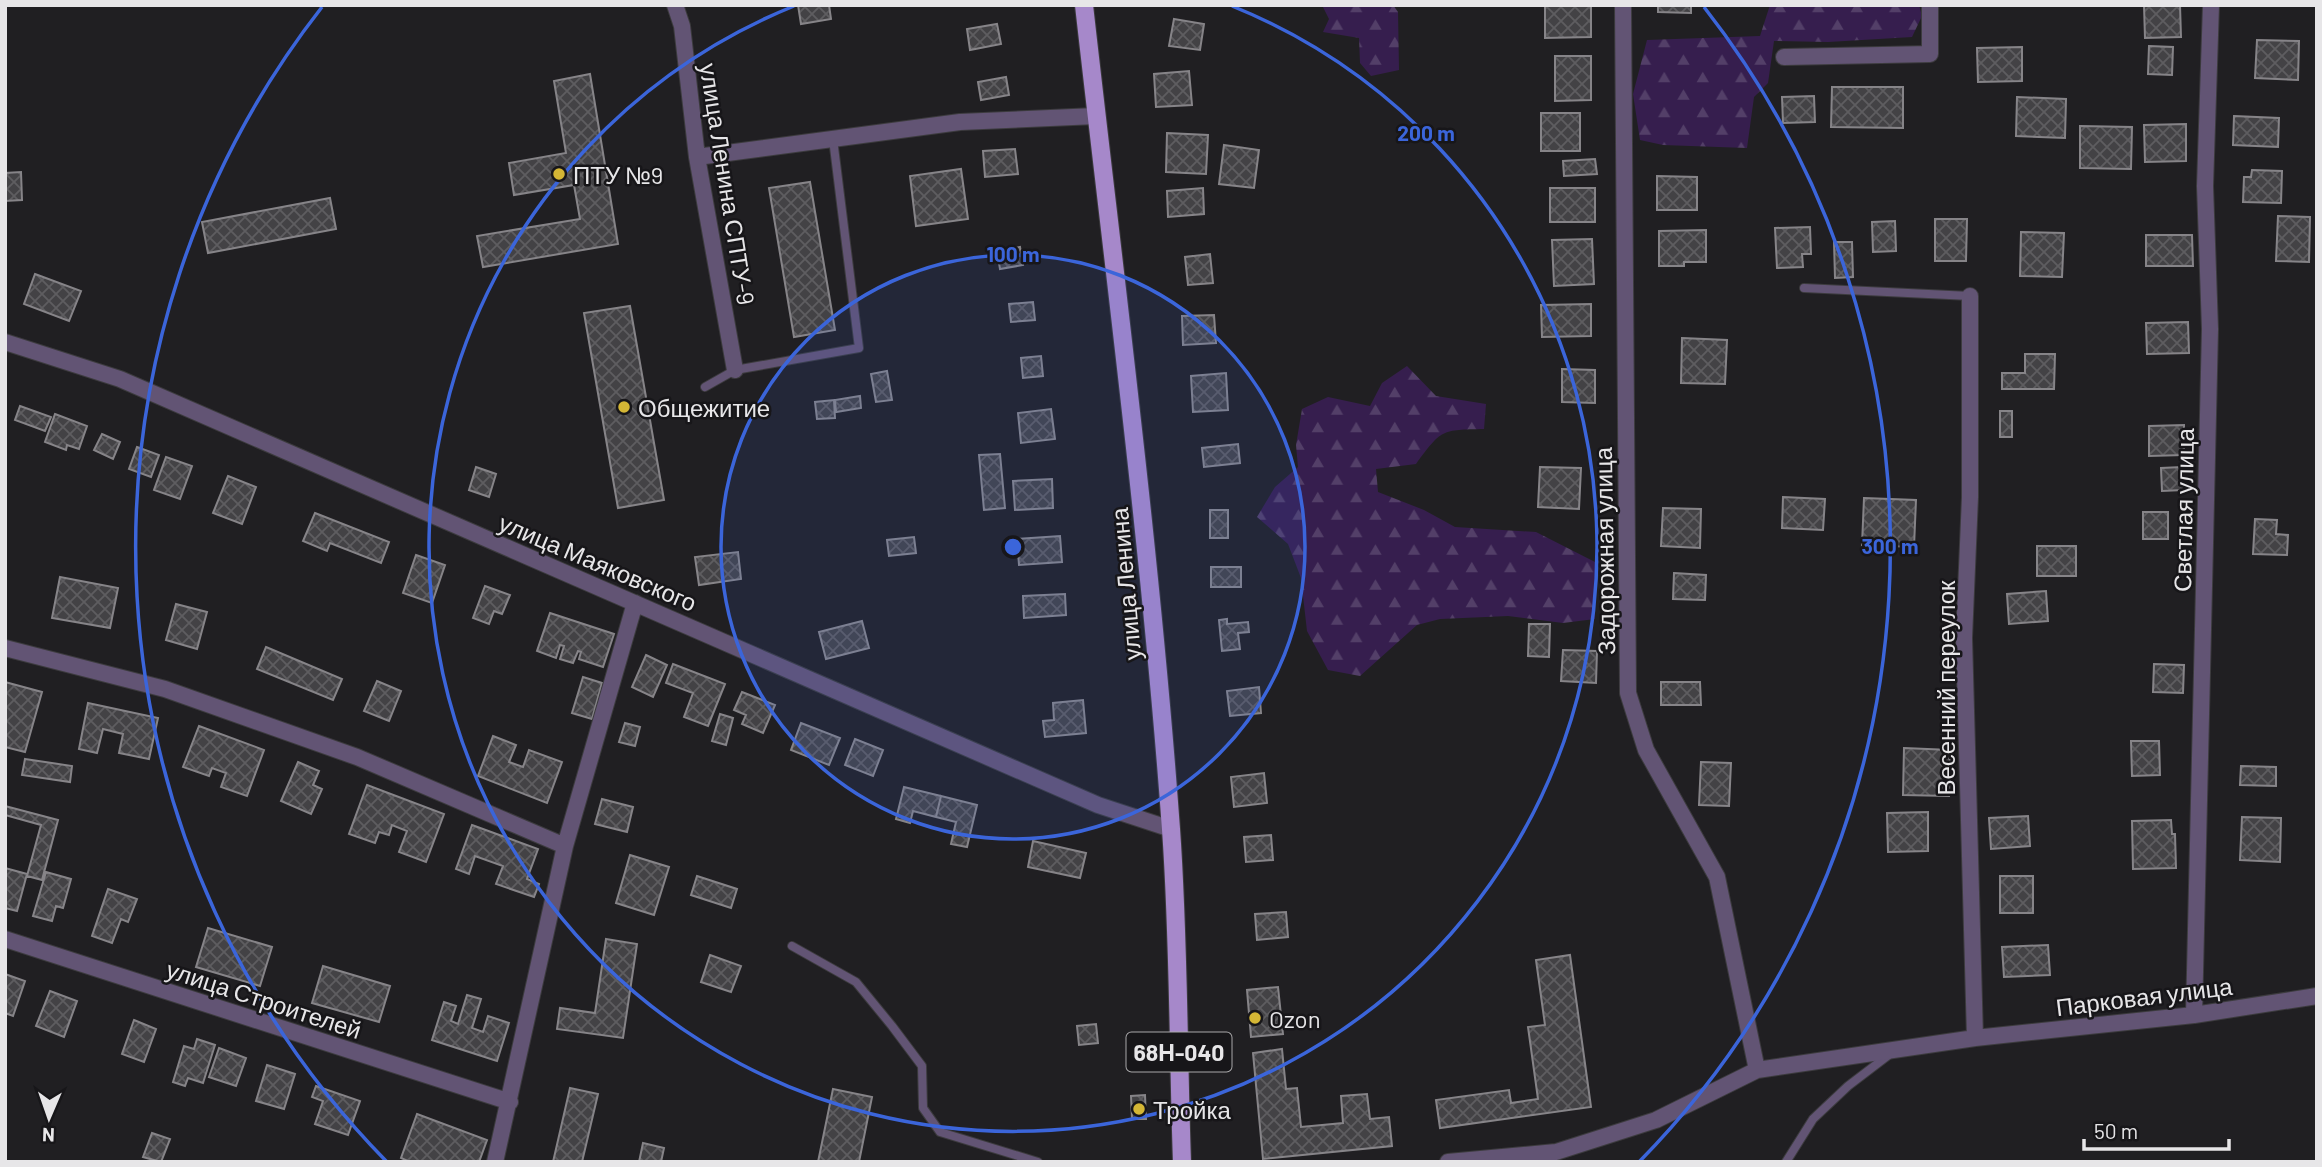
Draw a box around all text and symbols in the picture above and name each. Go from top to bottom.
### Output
street label: улица Ленина СПТУ-9 [695,61,761,307]
text: 200 m [1397,120,1455,145]
place label: ПТУ №9 [573,160,663,189]
marker: ПТУ №9 [551,166,567,182]
text: 100 m [986,241,1040,266]
place label: Общежитие [638,393,770,422]
marker: Общежитие [616,399,632,415]
street label: Светлая улица [2167,427,2199,592]
street label: Задорожная улица [1588,446,1620,655]
street label: улица Ленина [1104,506,1146,662]
street label: улица Маяковского [495,507,701,617]
text: 300 m [1861,533,1919,558]
centre of rings [1001,535,1025,559]
street label: Весенний переулок [1931,580,1960,796]
street label: улица Строителей [163,954,365,1044]
street label: Парковая улица [2054,971,2235,1021]
place label: Ozon [1269,1004,1321,1033]
marker: Ozon [1247,1010,1263,1026]
road number: 68Н-040 [1126,1032,1232,1072]
north arrow [14,1083,84,1153]
place label: Тройка [1153,1095,1231,1124]
marker: Тройка [1131,1101,1147,1117]
scale bar [2084,1108,2229,1152]
text: 50 m [2094,1118,2138,1143]
text: N [42,1124,55,1147]

